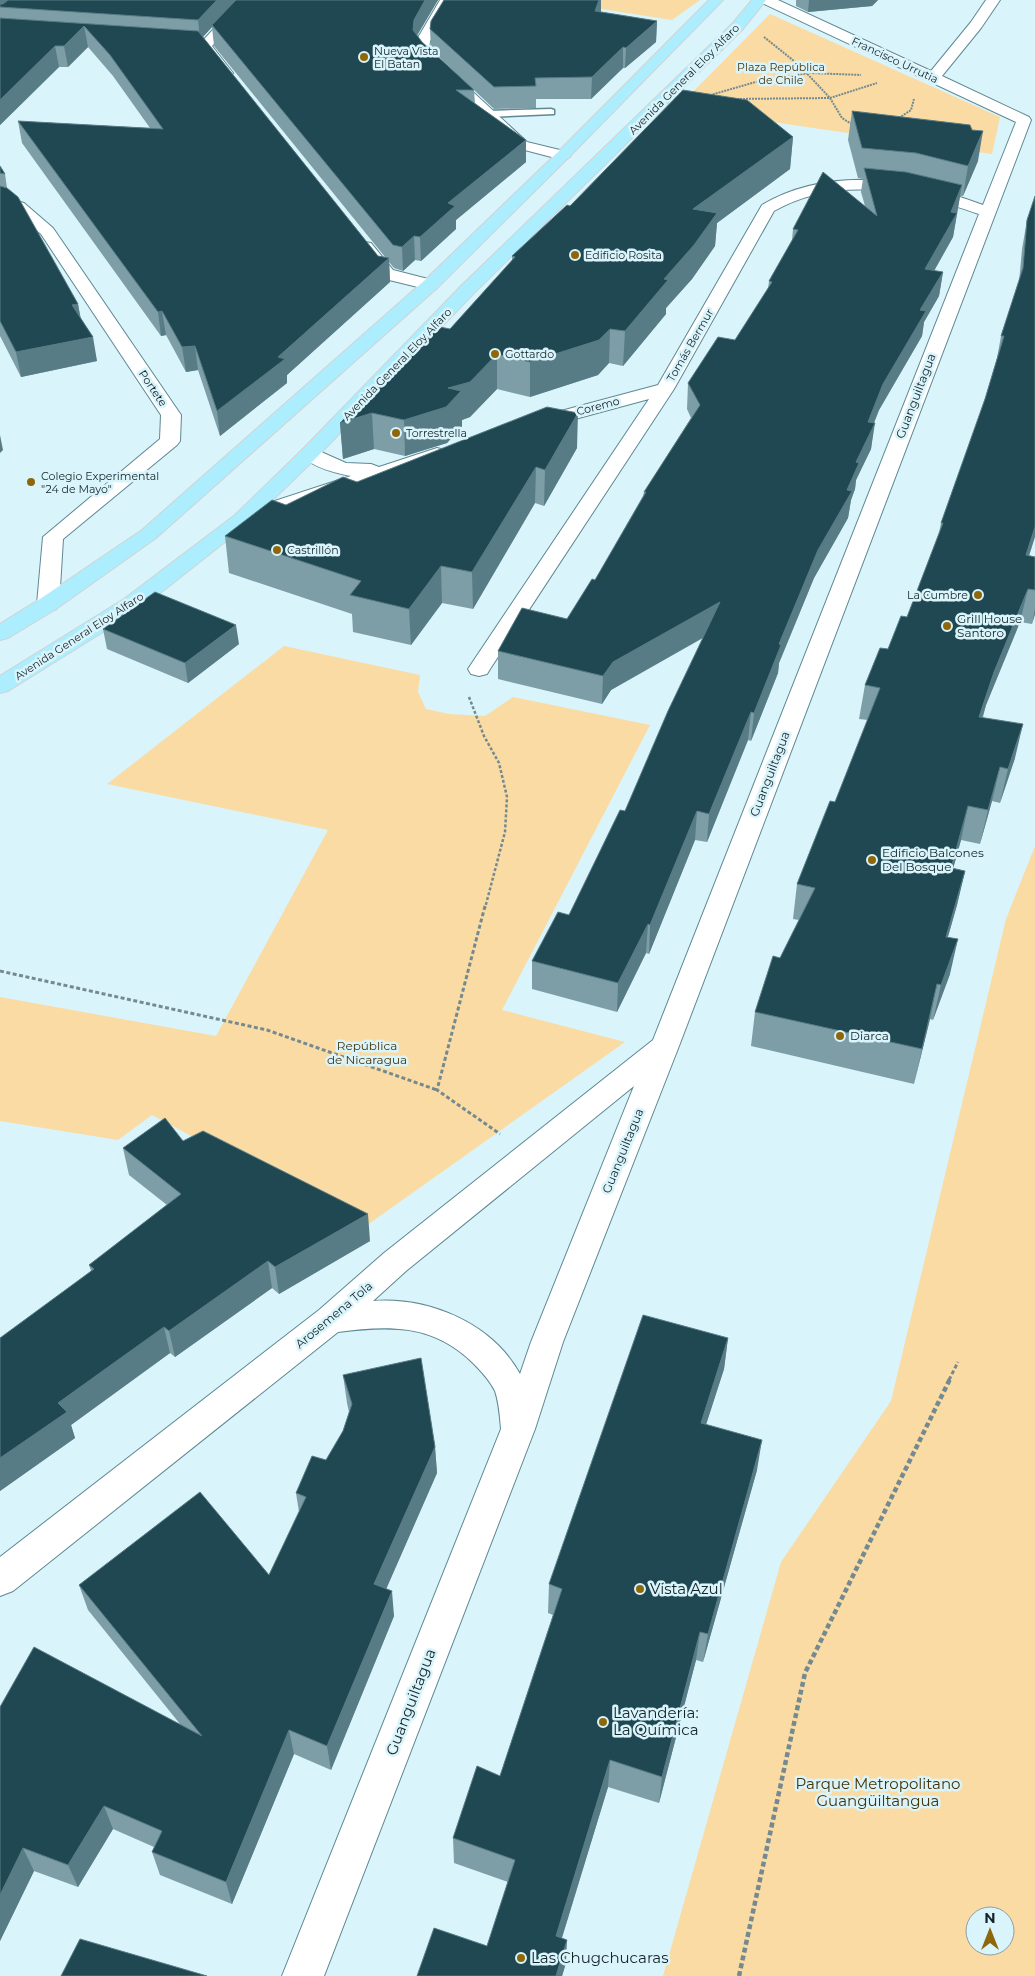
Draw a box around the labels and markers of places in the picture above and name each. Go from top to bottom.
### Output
place label: Nueva Vista El Batan [374,44,439,71]
marker: Nueva Vista El Batan [358,51,370,63]
place label: Edificio Rosita [585,248,662,262]
marker: Edificio Rosita [569,249,581,261]
place label: Gottardo [505,347,554,361]
marker: Gottardo [489,348,501,360]
place label: Torrestrella [406,426,467,440]
marker: Torrestrella [390,427,402,439]
place label: Colegio Experimental "24 de Mayo" [41,469,159,496]
marker: Colegio Experimental "24 de Mayo" [25,476,37,488]
place label: Castrillón [287,543,339,557]
marker: Castrillón [271,544,283,556]
place label: La Cumbre [907,588,968,602]
marker: La Cumbre [972,589,984,601]
place label: Grill House Santoro [957,611,1022,640]
marker: Grill House Santoro [941,620,953,632]
place label: Edificio Balcones Del Bosque [882,845,984,874]
marker: Edificio Balcones Del Bosque [866,854,878,866]
place label: Diarca [850,1028,889,1043]
marker: Diarca [834,1030,846,1042]
place label: Vista Azul [650,1579,723,1598]
marker: Vista Azul [634,1583,646,1595]
place label: Lavandería: La Química [613,1703,699,1739]
marker: Lavandería: La Química [597,1716,609,1728]
place label: Las Chugchucaras [531,1948,669,1967]
marker: Las Chugchucaras [515,1952,527,1964]

